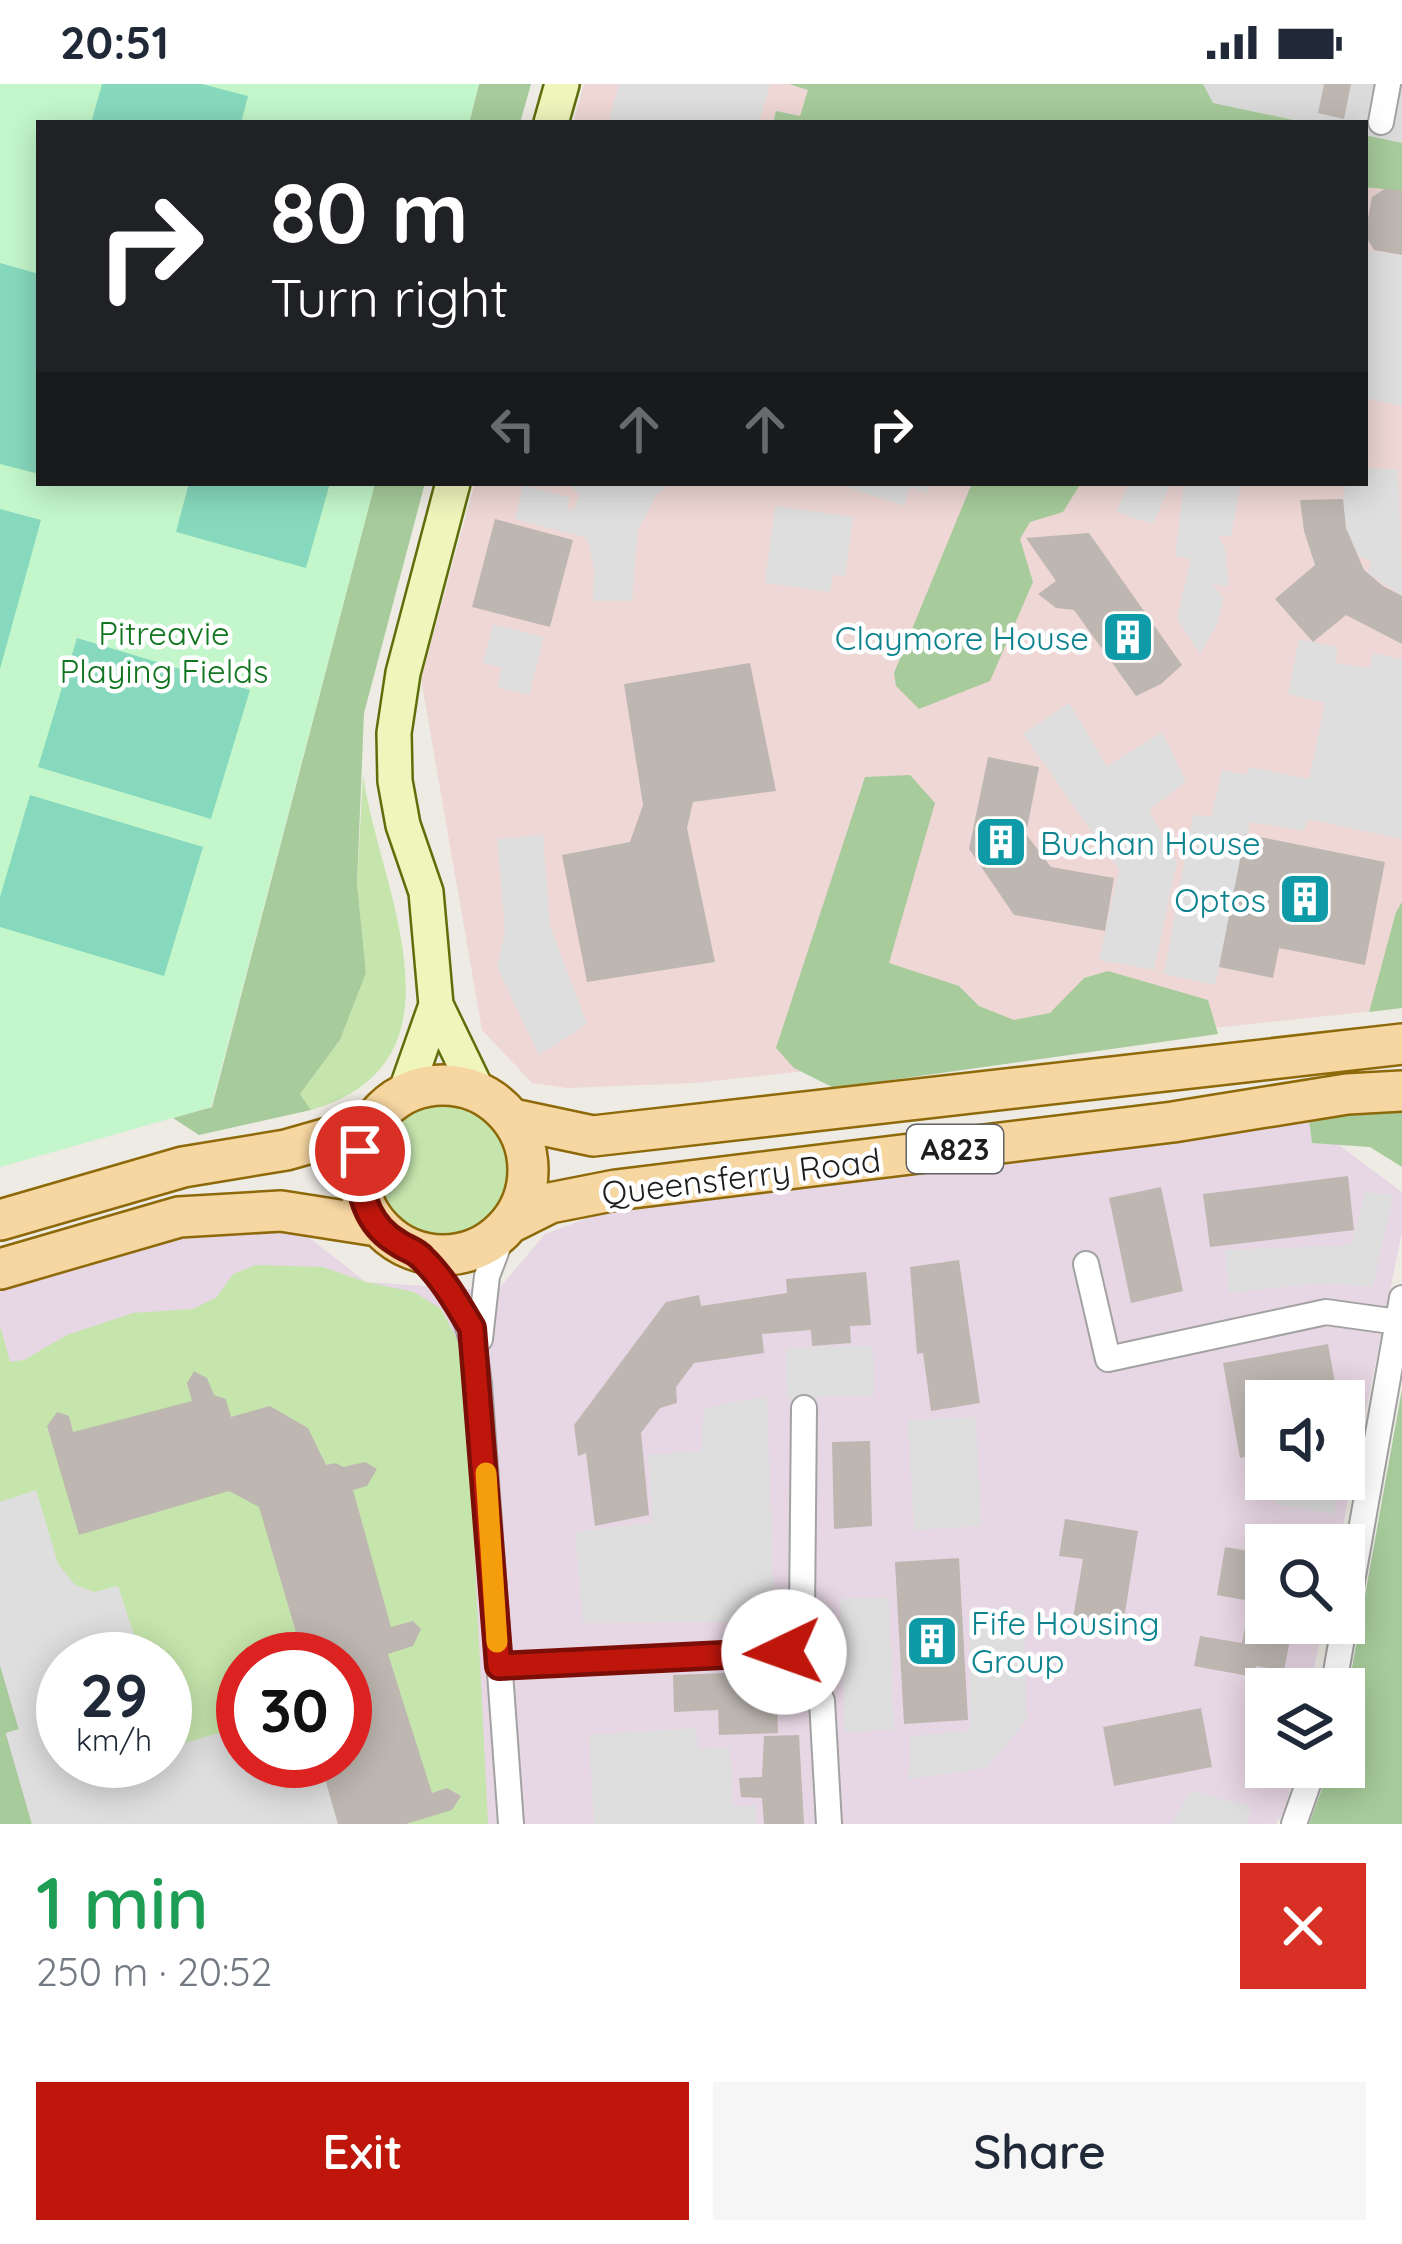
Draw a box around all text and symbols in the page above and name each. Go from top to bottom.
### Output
text: 20:51 [60,14,169,70]
text: 80 m [270,159,469,264]
icon: right [72,168,228,324]
text: Turn right [270,263,509,331]
icon: left [480,396,546,462]
icon: ahead [606,396,672,462]
icon: ahead [732,396,798,462]
icon: right [858,396,924,462]
building icon: Claymore House [1100,609,1156,665]
park label: Pitreavie Playing Fields [60,612,268,691]
place label: Claymore House [835,617,1089,658]
building icon: Buchan House [973,814,1029,870]
place label: Buchan House [1040,822,1261,863]
building icon: Optos [1277,871,1333,927]
place label: Optos [1174,879,1266,920]
pin [309,1100,411,1202]
icon: arrive [327,1118,393,1184]
road number: A823 [907,1125,1003,1173]
street label: Queensferry Road [599,1139,883,1213]
map controls [1245,1380,1365,1788]
button: sound [1245,1380,1365,1500]
button: search [1245,1524,1365,1644]
position arrow [721,1589,847,1715]
place label: Fife Housing Group [971,1602,1160,1681]
building icon: Fife Housing Group [904,1613,960,1669]
speed limit sign: 30 [216,1632,372,1788]
text: 29 [80,1657,148,1732]
button: layers [1245,1668,1365,1788]
text: km/h [76,1721,152,1759]
text: 1 min [36,1857,209,1947]
button: close [1240,1863,1366,1989]
text: 250 m · 20:52 [36,1947,272,1996]
button: Exit [36,2082,689,2220]
button: Share [713,2082,1366,2220]

